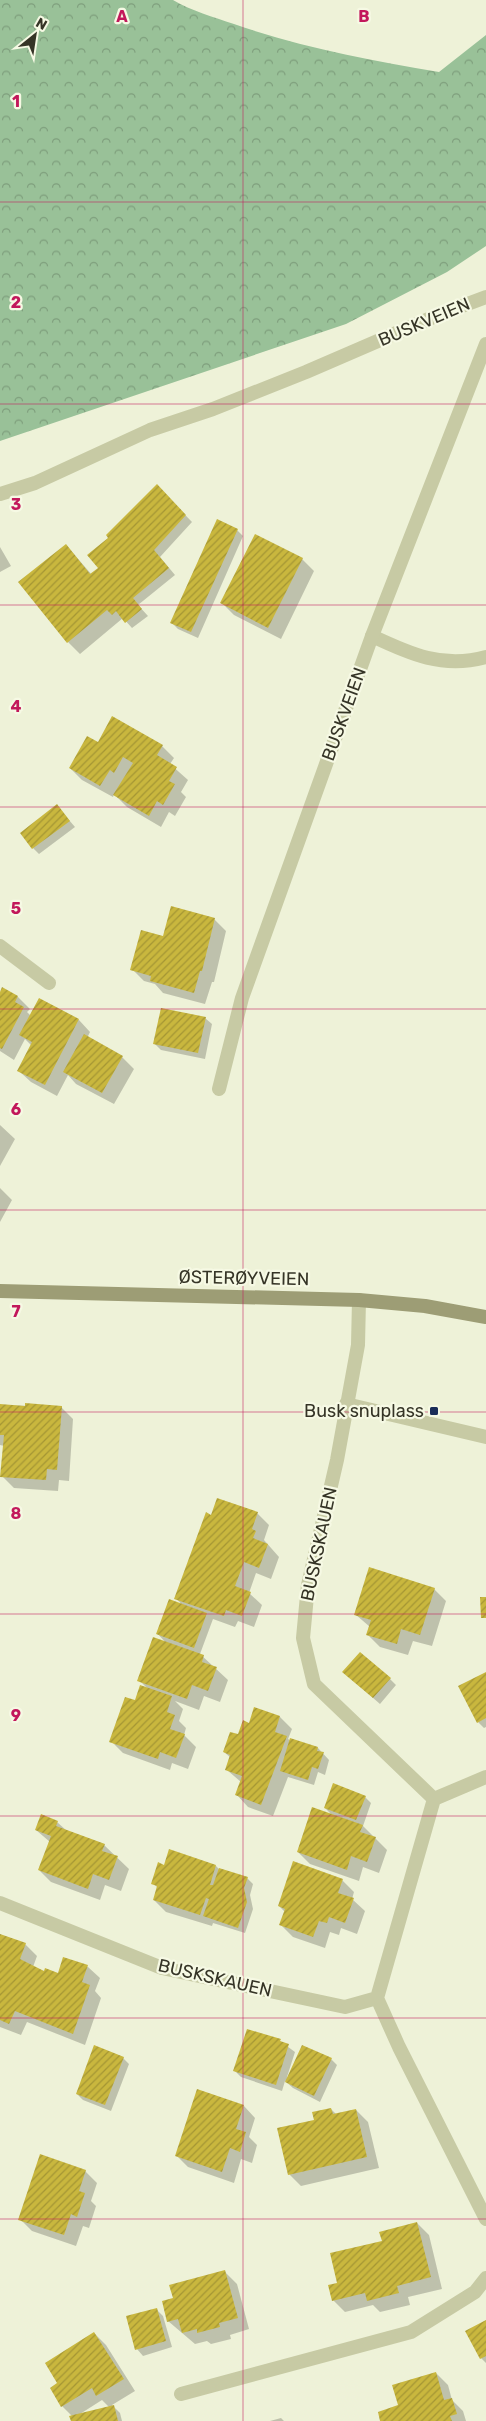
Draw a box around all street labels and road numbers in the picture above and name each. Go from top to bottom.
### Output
street label: BUSKVEIEN [375,293,473,351]
street label: BUSKVEIEN [317,664,371,764]
street label: ØSTERØYVEIEN [178,1266,310,1290]
street label: BUSKSKAUEN [296,1485,342,1603]
street label: BUSKSKAUEN [156,1954,274,2002]

